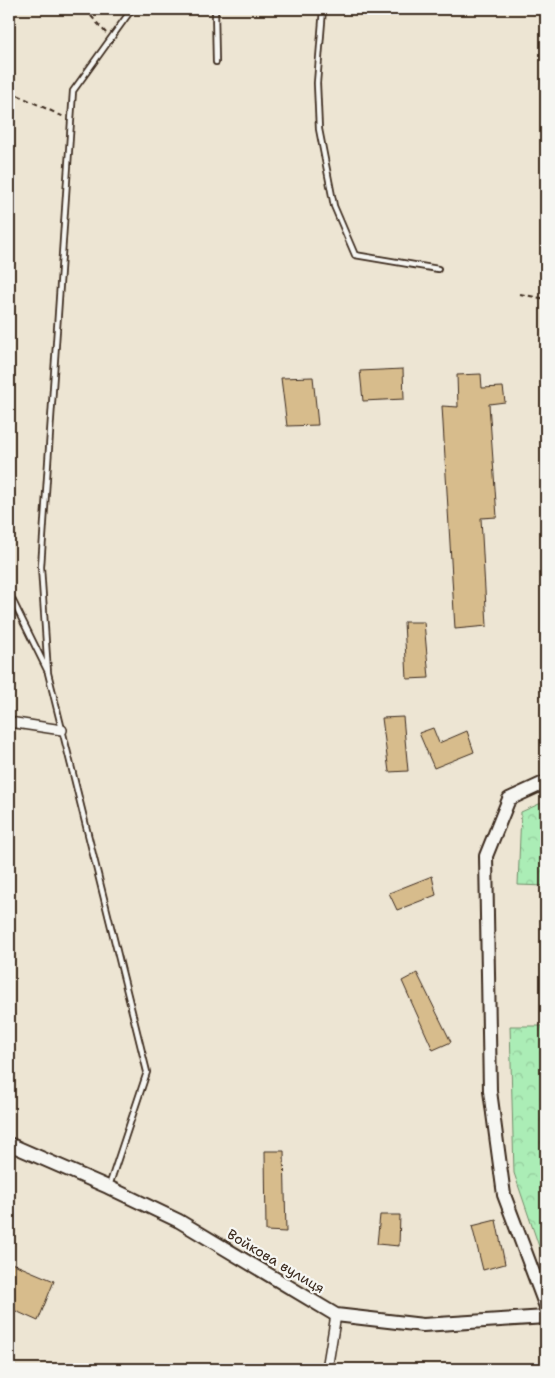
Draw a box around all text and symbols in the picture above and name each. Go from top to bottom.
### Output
street label: Войкова вулиця [224,1225,328,1297]

